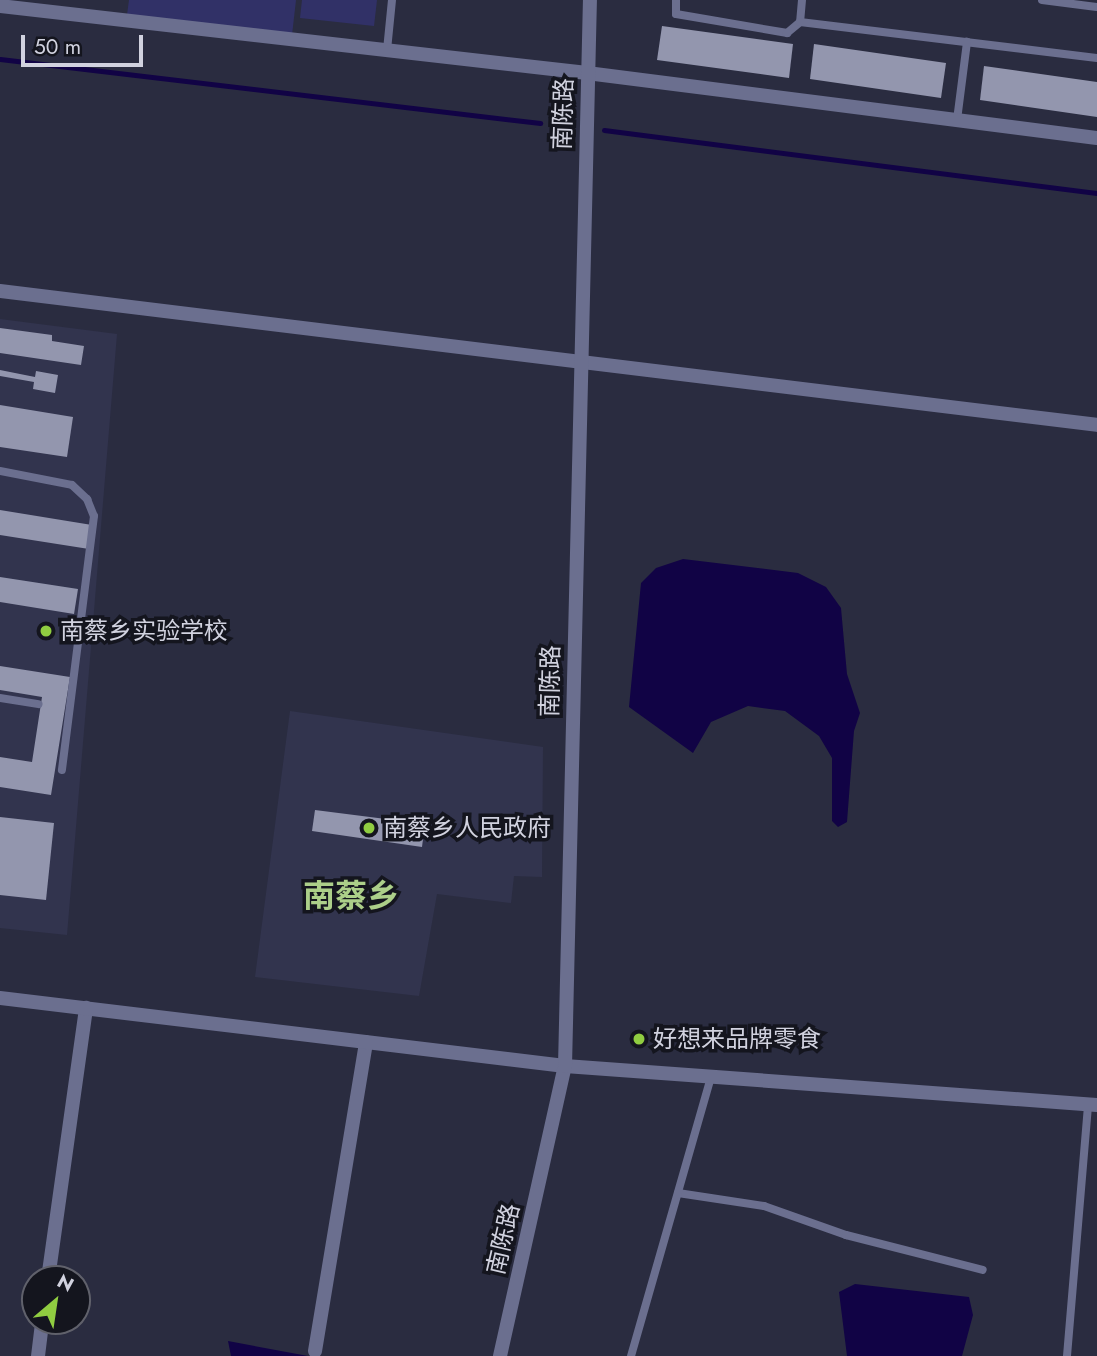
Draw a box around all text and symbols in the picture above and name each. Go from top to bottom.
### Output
scale bar [24,21,147,65]
text: 50 m [34,32,81,62]
street label: 南陈路 [547,78,579,150]
place label: 南蔡乡实验学校 [60,617,228,645]
marker: 南蔡乡实验学校 [38,623,54,639]
street label: 南陈路 [535,645,565,717]
place label: 南蔡乡人民政府 [383,814,551,842]
marker: 南蔡乡人民政府 [361,820,377,836]
district label: 南蔡乡 [303,877,399,915]
place label: 好想来品牌零食 [653,1025,821,1053]
marker: 好想来品牌零食 [631,1031,647,1047]
street label: 南陈路 [481,1201,525,1277]
north arrow [21,1265,91,1335]
text: N [52,1267,79,1298]

